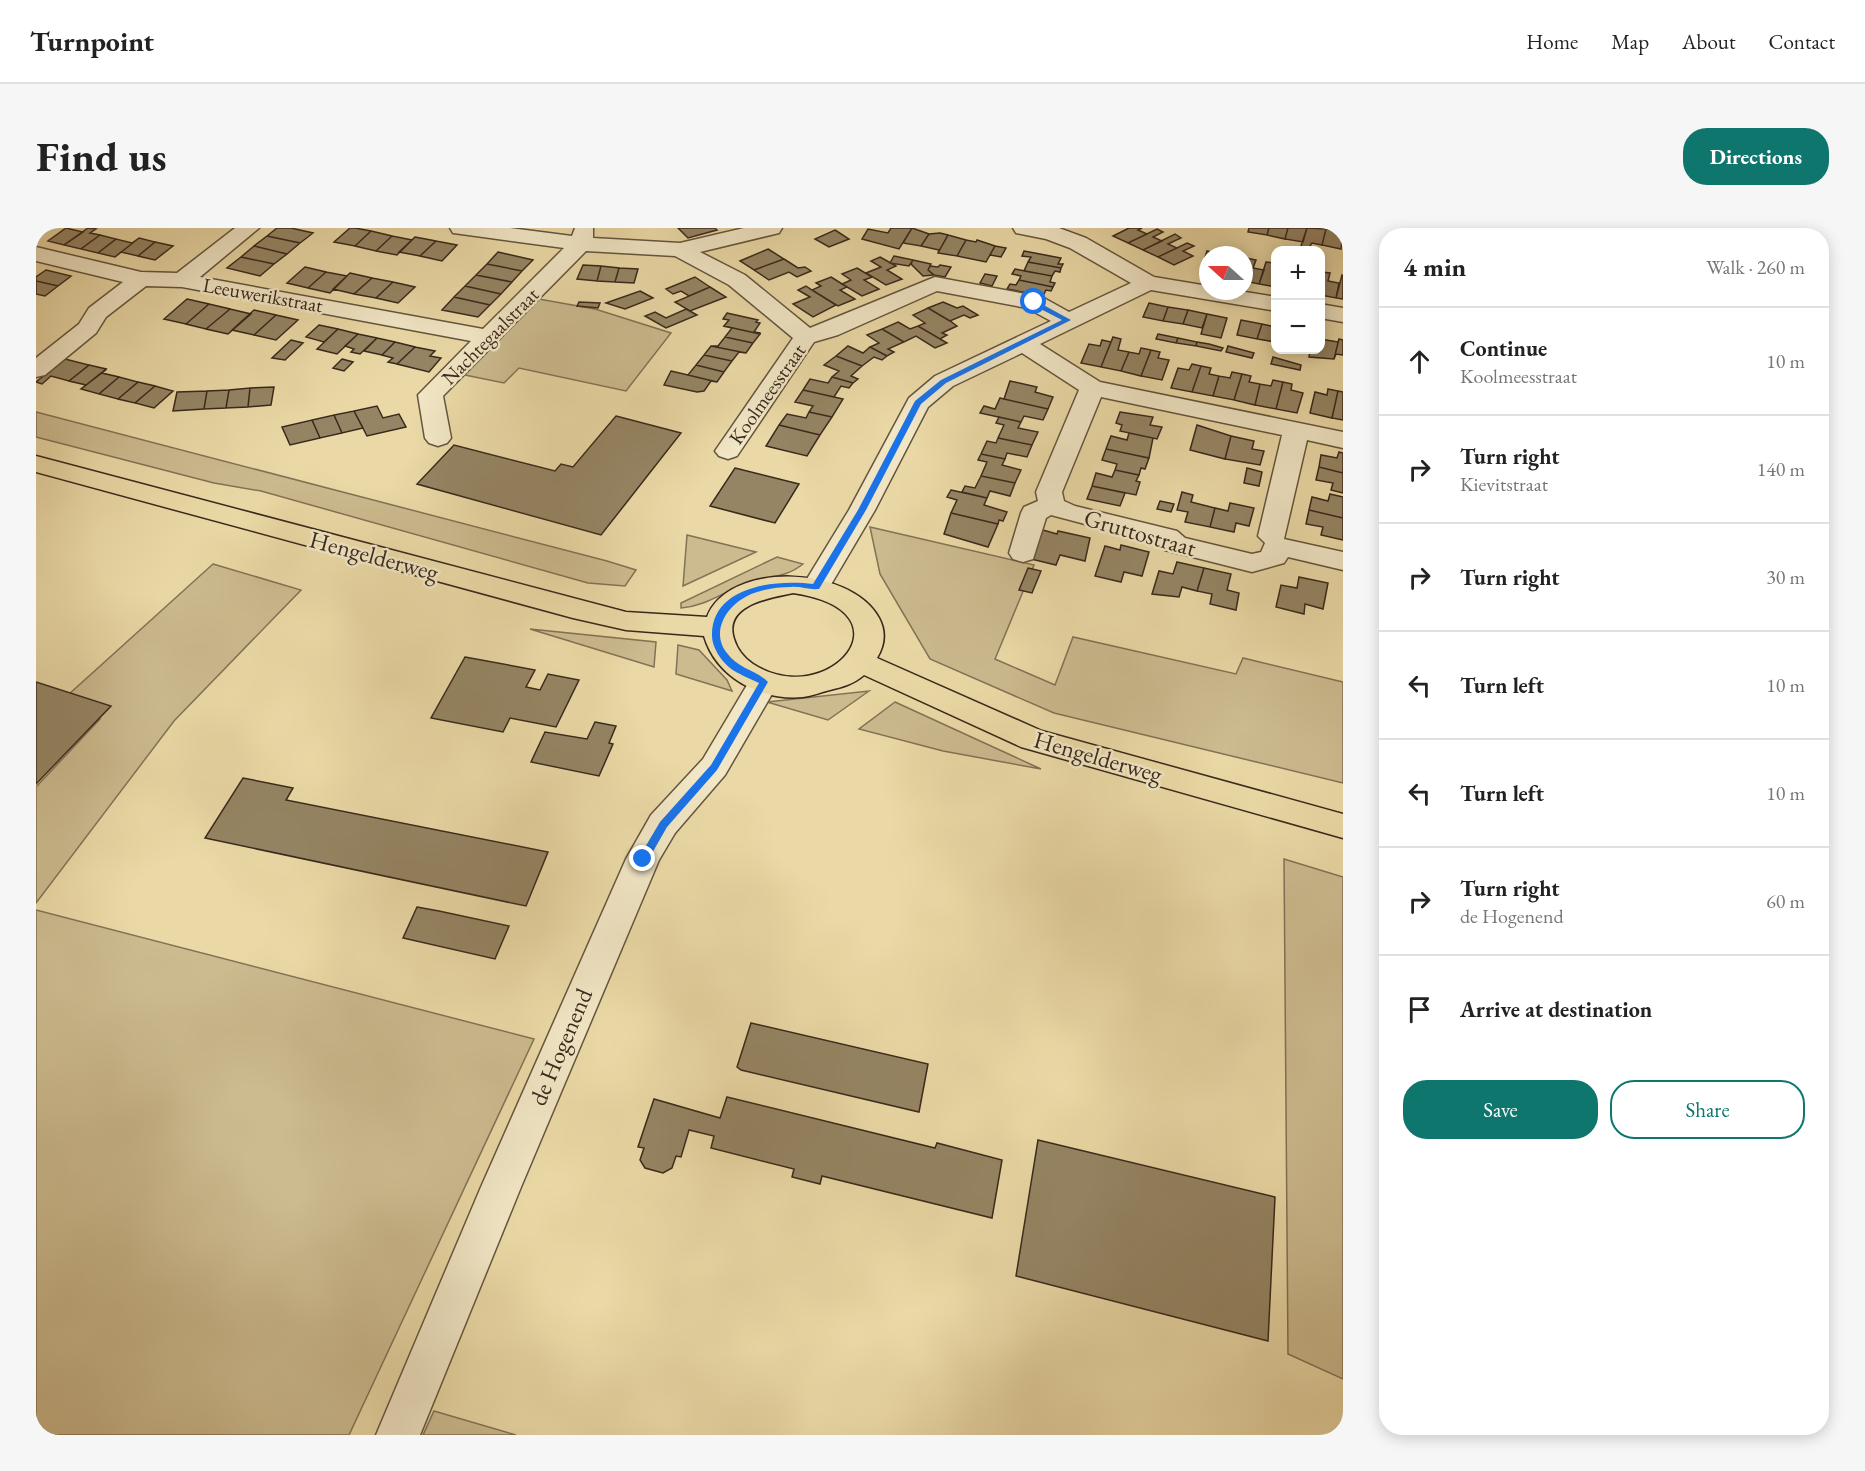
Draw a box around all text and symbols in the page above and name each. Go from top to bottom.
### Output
text: Turnpoint [30,23,154,59]
text: Home [1526,28,1578,55]
text: Map [1611,28,1649,55]
text: About [1682,28,1735,55]
text: Contact [1768,28,1835,55]
button: Directions [1683,128,1829,185]
text: Find us [36,129,167,184]
north arrow [1199,246,1253,300]
map controls [1271,246,1325,354]
button: + [1271,246,1325,300]
text: 4 min [1403,250,1466,284]
text: Walk · 260 m [1706,254,1805,280]
street label: Leeuwerikstraat [201,272,326,318]
street label: Nachtegaalstraat [436,281,545,390]
route start [1020,288,1046,314]
button: − [1271,300,1325,354]
text: Continue [1460,334,1547,363]
street label: Koolmeesstraat [723,338,812,449]
icon: ahead [1403,345,1436,378]
text: 10 m [1766,348,1805,374]
text: Koolmeesstraat [1460,363,1577,389]
text: Turn right [1460,442,1559,471]
icon: right [1403,453,1436,486]
text: 140 m [1757,456,1805,482]
text: Kievitstraat [1460,471,1548,497]
street label: Gruttostraat [1081,502,1200,563]
street label: Hengelderweg [306,523,443,588]
icon: right [1403,561,1436,594]
text: Turn right [1460,563,1559,592]
text: 30 m [1766,564,1805,590]
icon: left [1403,669,1436,702]
text: Turn left [1460,671,1544,700]
text: 10 m [1766,672,1805,698]
street label: Hengelderweg [1030,723,1166,790]
icon: left [1403,777,1436,810]
text: Turn left [1460,779,1544,808]
text: 10 m [1766,780,1805,806]
route end [629,845,655,871]
text: Turn right [1460,874,1559,903]
icon: right [1403,885,1436,918]
text: 60 m [1766,888,1805,914]
text: de Hogenend [1460,903,1564,929]
street label: de Hogenend [522,983,599,1110]
icon: arrive [1403,993,1436,1026]
text: Arrive at destination [1460,995,1652,1024]
button: Save [1403,1080,1598,1139]
button: Share [1610,1080,1805,1139]

